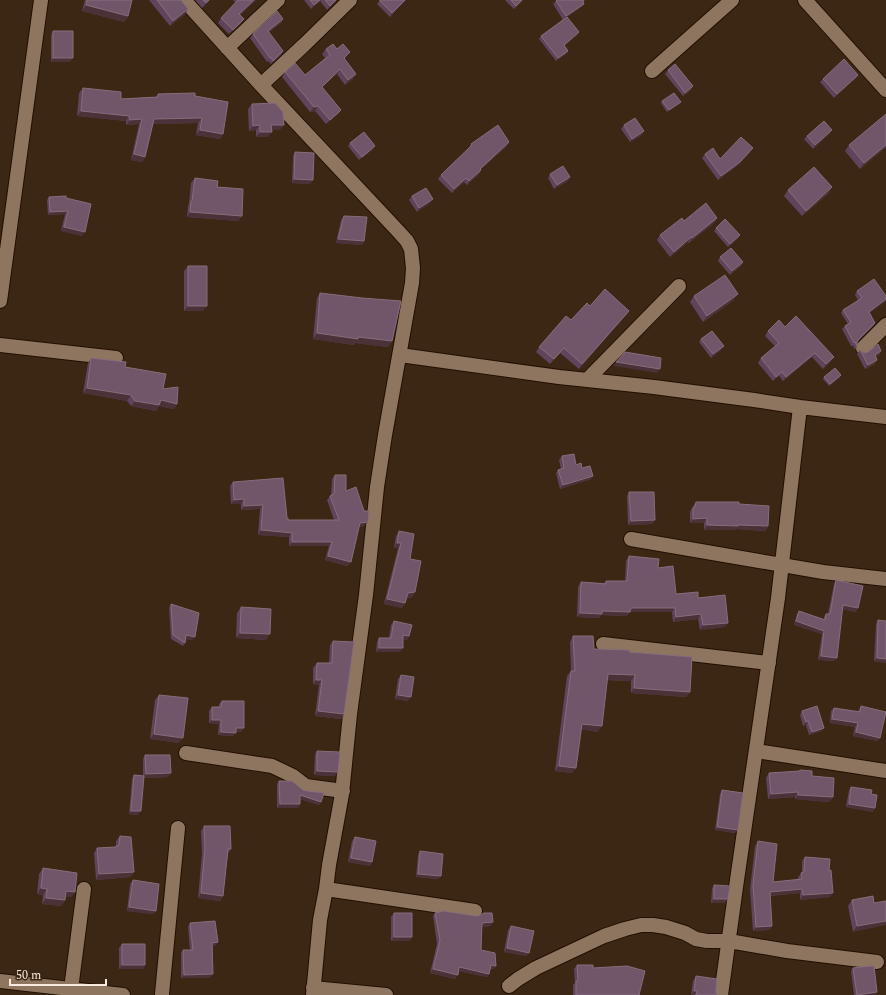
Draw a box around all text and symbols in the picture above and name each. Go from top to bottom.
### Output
scale bar [10,961,106,987]
text: 50 m [16,966,41,985]

